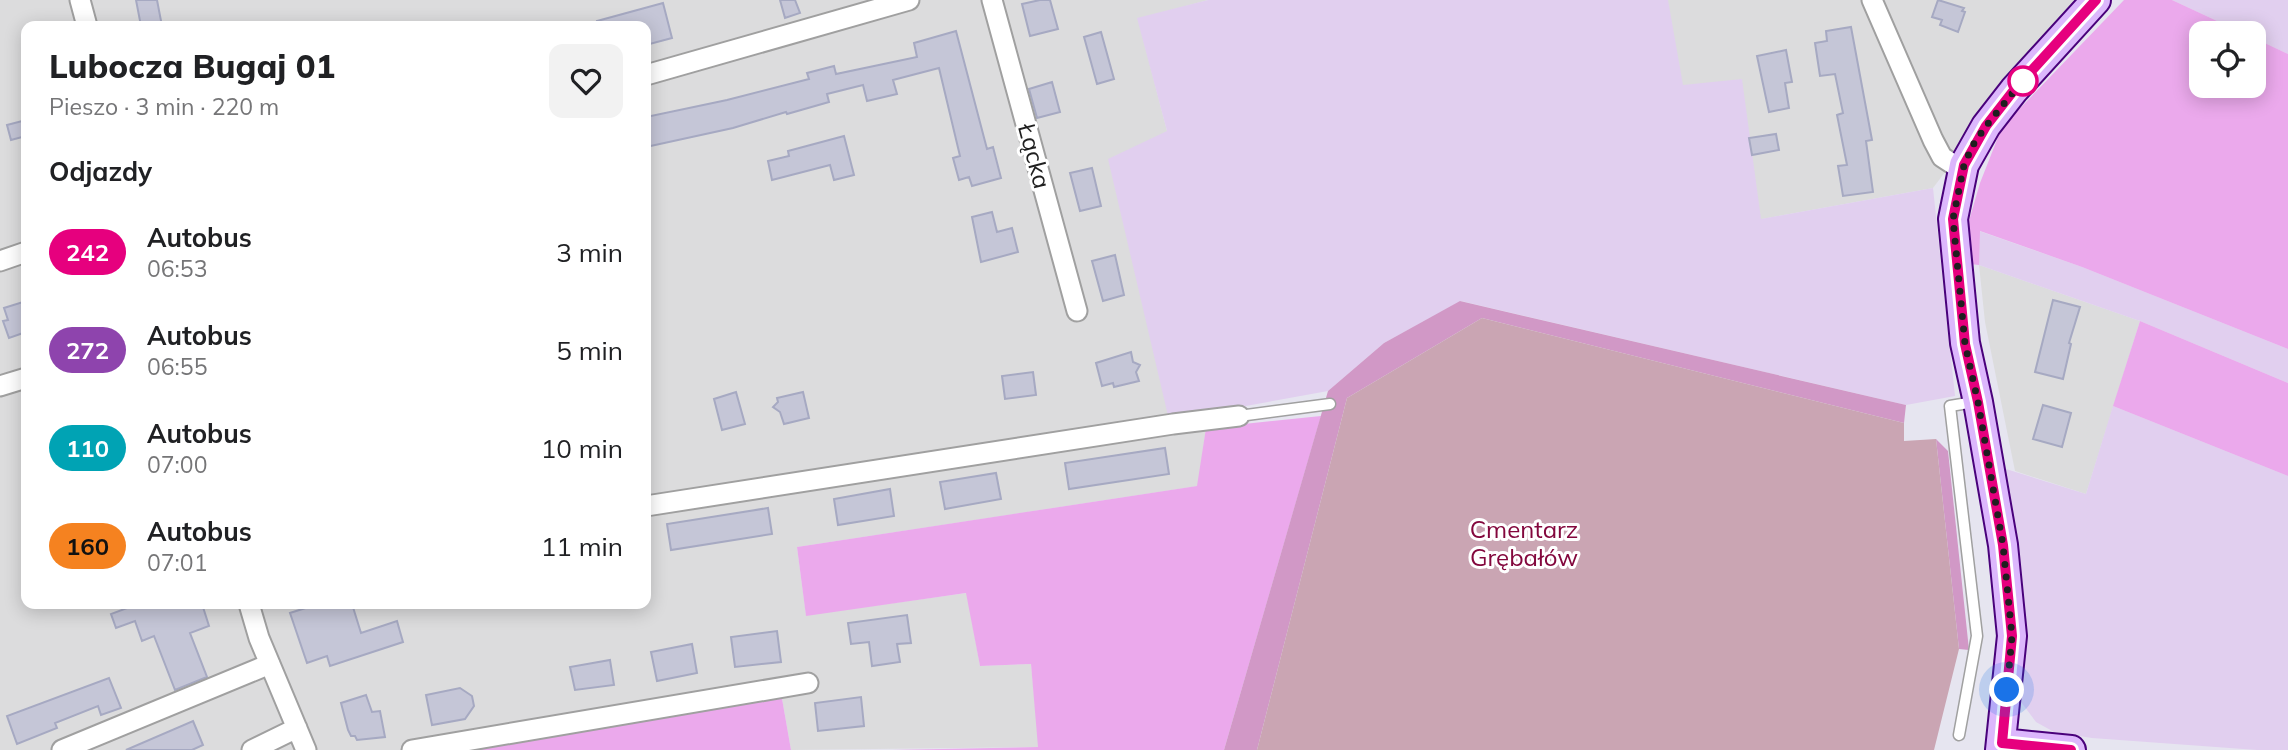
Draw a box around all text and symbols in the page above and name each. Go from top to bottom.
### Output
map controls [2189,21,2266,98]
button: locate [2189,21,2266,98]
button: heart [549,44,623,118]
text: Lubocza Bugaj 01 [49,45,335,86]
unlabelled marker [2008,66,2038,96]
text: Pieszo · 3 min · 220 m [49,92,279,121]
street label: Łącka [1012,119,1058,192]
text: Odjazdy [49,155,152,188]
text: Autobus [147,221,252,254]
text: 3 min [556,236,623,269]
text: 242 [66,237,109,267]
text: 06:53 [147,254,207,283]
text: Autobus [147,319,252,352]
text: 5 min [556,334,623,367]
text: 272 [66,335,109,365]
text: 06:55 [147,352,207,381]
text: Autobus [147,417,252,450]
text: 10 min [541,432,623,465]
text: 110 [66,433,109,463]
text: 07:00 [147,450,207,479]
park label: Cmentarz Grębałów [1470,514,1578,572]
text: Autobus [147,515,252,548]
text: 11 min [541,530,623,563]
text: 160 [66,531,109,561]
text: 07:01 [147,548,207,577]
your location [1989,672,2024,707]

